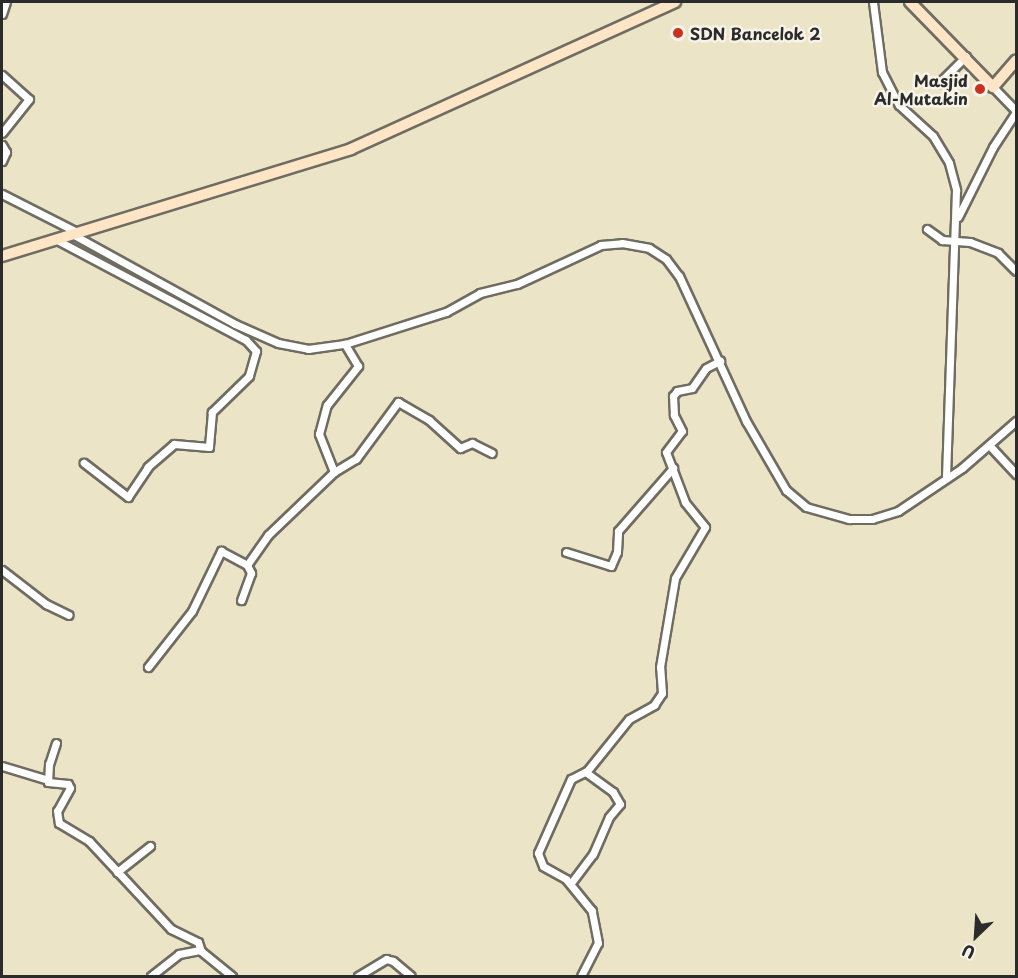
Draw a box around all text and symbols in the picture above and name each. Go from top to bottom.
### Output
place label: SDN Bancelok 2 [690,23,822,43]
marker: SDN Bancelok 2 [671,26,685,40]
place label: Masjid Al-Mutakin [874,70,968,108]
marker: Masjid Al-Mutakin [973,82,987,96]
north arrow [946,906,1006,966]
text: U [958,939,979,966]

